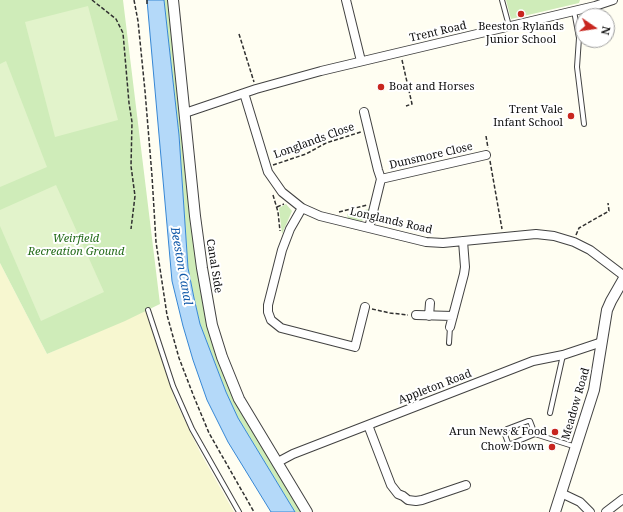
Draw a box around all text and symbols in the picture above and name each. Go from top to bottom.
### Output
north arrow [575,8,615,48]
marker: Beeston Rylands Junior School [516,9,526,19]
street label: Trent Road [408,19,468,45]
place label: Beeston Rylands Junior School [478,20,564,46]
text: N [598,25,614,36]
place label: Boat and Horses [389,80,474,94]
marker: Boat and Horses [376,82,386,92]
place label: Trent Vale Infant School [493,103,563,129]
marker: Trent Vale Infant School [566,111,576,121]
street label: Longlands Close [272,120,356,162]
street label: Dunsmore Close [388,140,474,172]
street label: Longlands Road [349,205,433,237]
water label: Beeston Canal [167,226,195,306]
park label: Weirfield Recreation Ground [28,232,124,258]
street label: Canal Side [203,238,225,294]
street label: Meadow Road [559,366,593,442]
street label: Appleton Road [397,367,473,407]
place label: Arun News & Food [449,425,547,439]
marker: Arun News & Food [550,427,560,437]
place label: Chow Down [481,440,544,454]
marker: Chow Down [547,442,557,452]

